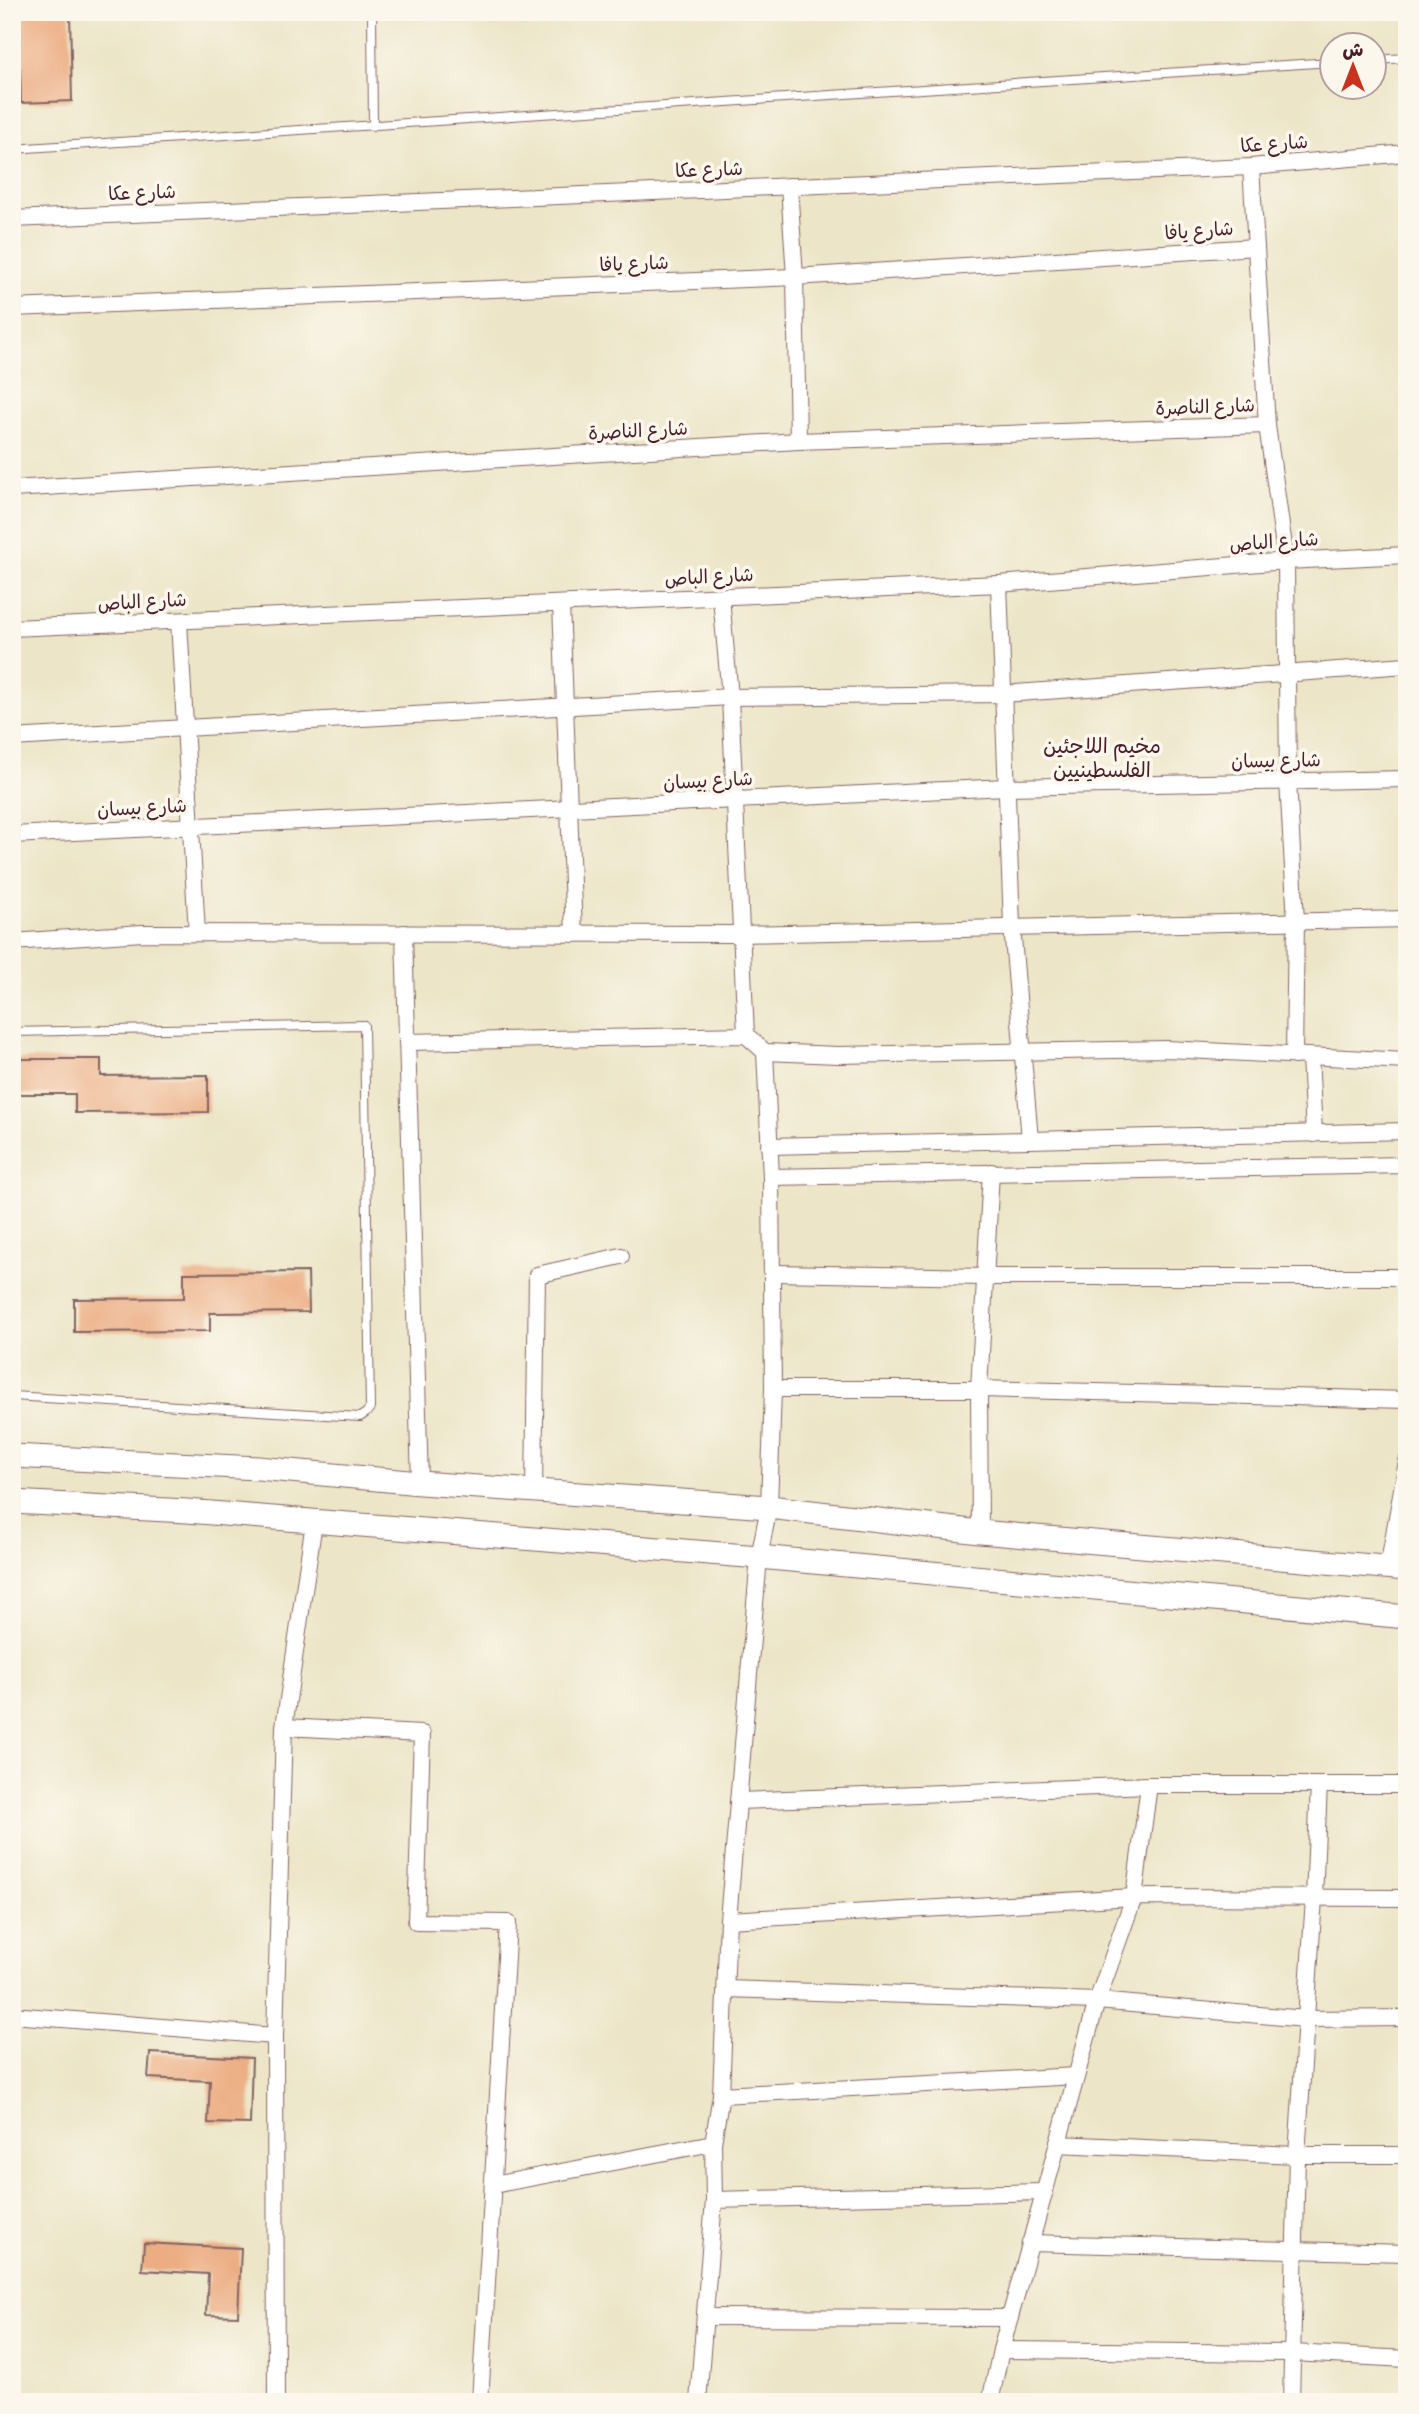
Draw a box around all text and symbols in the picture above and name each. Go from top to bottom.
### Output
north arrow [1318,32,1388,102]
text: ش [1343,36,1364,62]
street label: شارع عكا [1239,128,1309,159]
street label: شارع عكا [675,155,743,184]
street label: شارع عكا [108,178,176,207]
street label: شارع يافا [1164,215,1235,246]
street label: شارع يافا [599,249,669,278]
street label: شارع الناصرة [1155,391,1255,422]
street label: شارع الناصرة [588,414,689,447]
street label: شارع الباص [1229,525,1319,558]
street label: شارع الباص [664,561,754,592]
street label: شارع الباص [97,586,187,617]
district label: مخيم اللاجئين الفلسطينيين [1043,731,1161,784]
street label: شارع بيسان [1231,746,1321,775]
street label: شارع بيسان [663,765,754,796]
street label: شارع بيسان [97,792,188,823]

